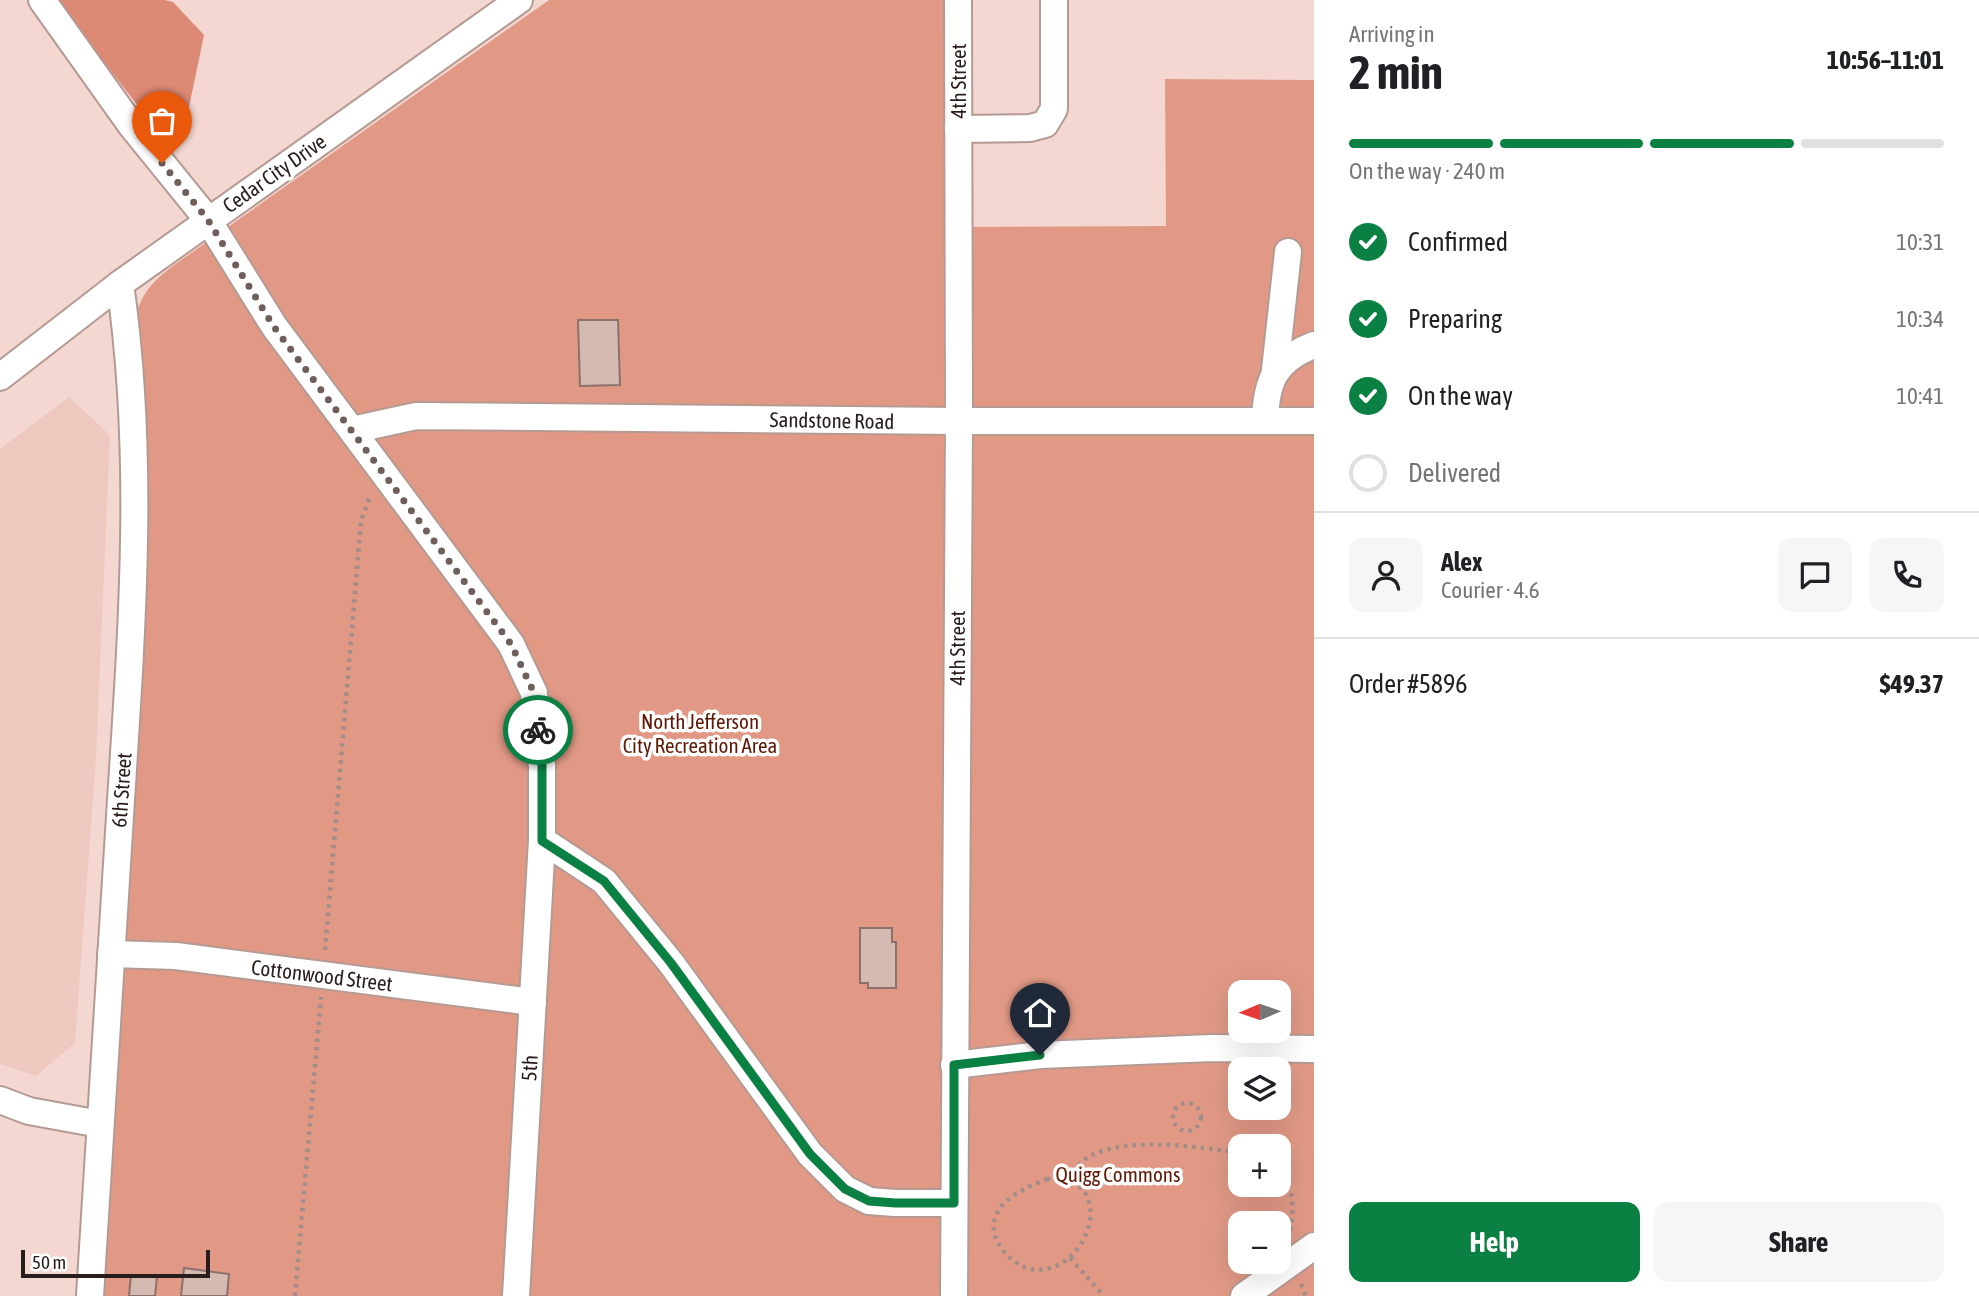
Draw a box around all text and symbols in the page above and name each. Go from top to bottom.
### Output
text: Arriving in [1349,21,1435,47]
street label: 4th Street [946,43,970,119]
text: 10:56–11:01 [1827,45,1944,75]
text: 2 min [1349,46,1443,99]
pin [132,91,192,163]
icon: bag [143,102,181,140]
street label: Cedar City Drive [218,129,330,217]
text: On the way · 240 m [1349,158,1505,184]
icon: check [1349,223,1387,261]
text: Confirmed [1408,227,1508,257]
text: 10:31 [1896,229,1944,255]
icon: check [1349,300,1387,338]
text: Preparing [1408,304,1502,334]
text: 10:34 [1896,306,1944,332]
icon: check [1349,377,1387,415]
text: On the way [1408,381,1513,411]
text: 10:41 [1896,383,1944,409]
street label: Sandstone Road [770,407,894,433]
text: Delivered [1408,458,1501,488]
button: person [1349,538,1423,612]
button: chat [1778,538,1852,612]
button: phone [1870,538,1944,612]
text: Alex [1441,547,1482,577]
text: Courier · 4.6 [1441,577,1540,603]
street label: 4th Street [945,610,969,686]
text: Order #5896 [1349,669,1468,699]
text: $49.37 [1880,669,1944,699]
courier [503,695,573,765]
park label: North Jefferson City Recreation Area [623,709,777,757]
icon: bike [519,711,557,749]
street label: 6th Street [106,752,136,828]
street label: Cottonwood Street [250,954,394,996]
north arrow [1228,980,1292,1043]
map controls [1228,980,1291,1274]
pin [1010,983,1070,1055]
icon: home [1021,994,1059,1032]
street label: 5th [516,1054,542,1082]
button: layers [1228,1057,1291,1120]
button: + [1228,1134,1291,1197]
park label: Quigg Commons [1056,1162,1180,1186]
button: Help [1349,1202,1640,1282]
button: Share [1654,1202,1944,1282]
button: − [1228,1211,1291,1274]
scale bar [21,1247,210,1279]
text: 50 m [32,1251,66,1273]

